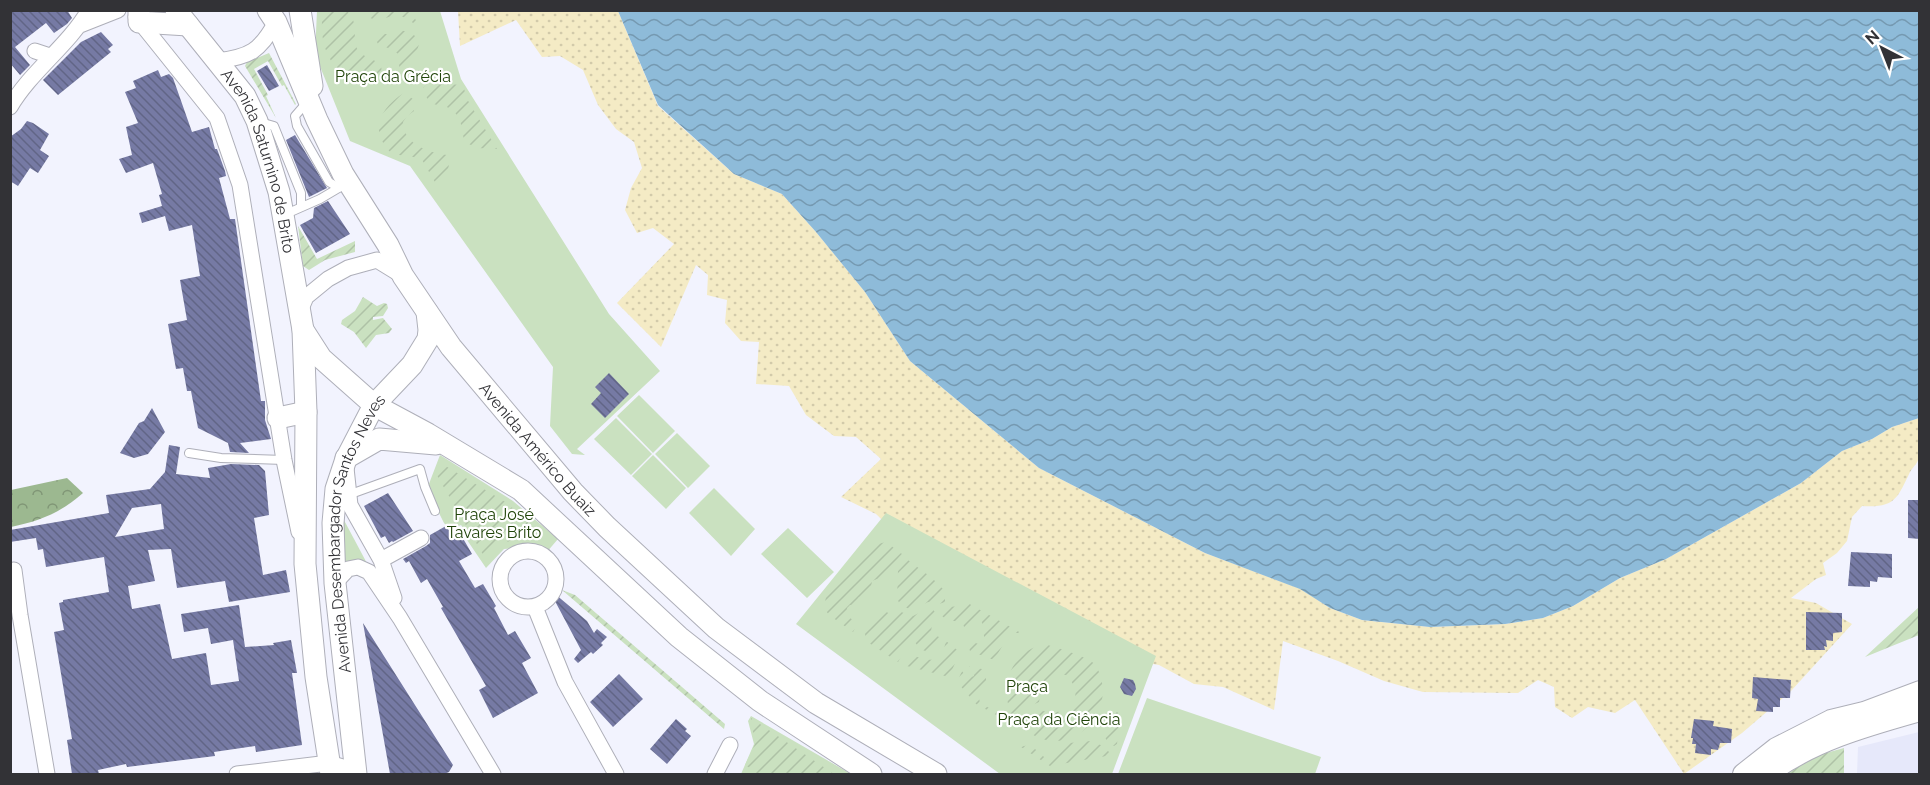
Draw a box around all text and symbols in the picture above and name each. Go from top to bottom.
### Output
north arrow [1852,18,1912,78]
text: N [1861,26,1883,48]
street label: Avenida Saturnino de Brito [217,65,298,255]
park label: Praça da Grécia [335,67,451,86]
street label: Avenida Américo Buaiz [475,379,600,520]
street label: Avenida Desembargador Santos Neves [324,390,389,674]
park label: Praça José Tavares Brito [447,505,541,542]
park label: Praça [1006,677,1048,696]
park label: Praça da Ciência [998,710,1120,729]

